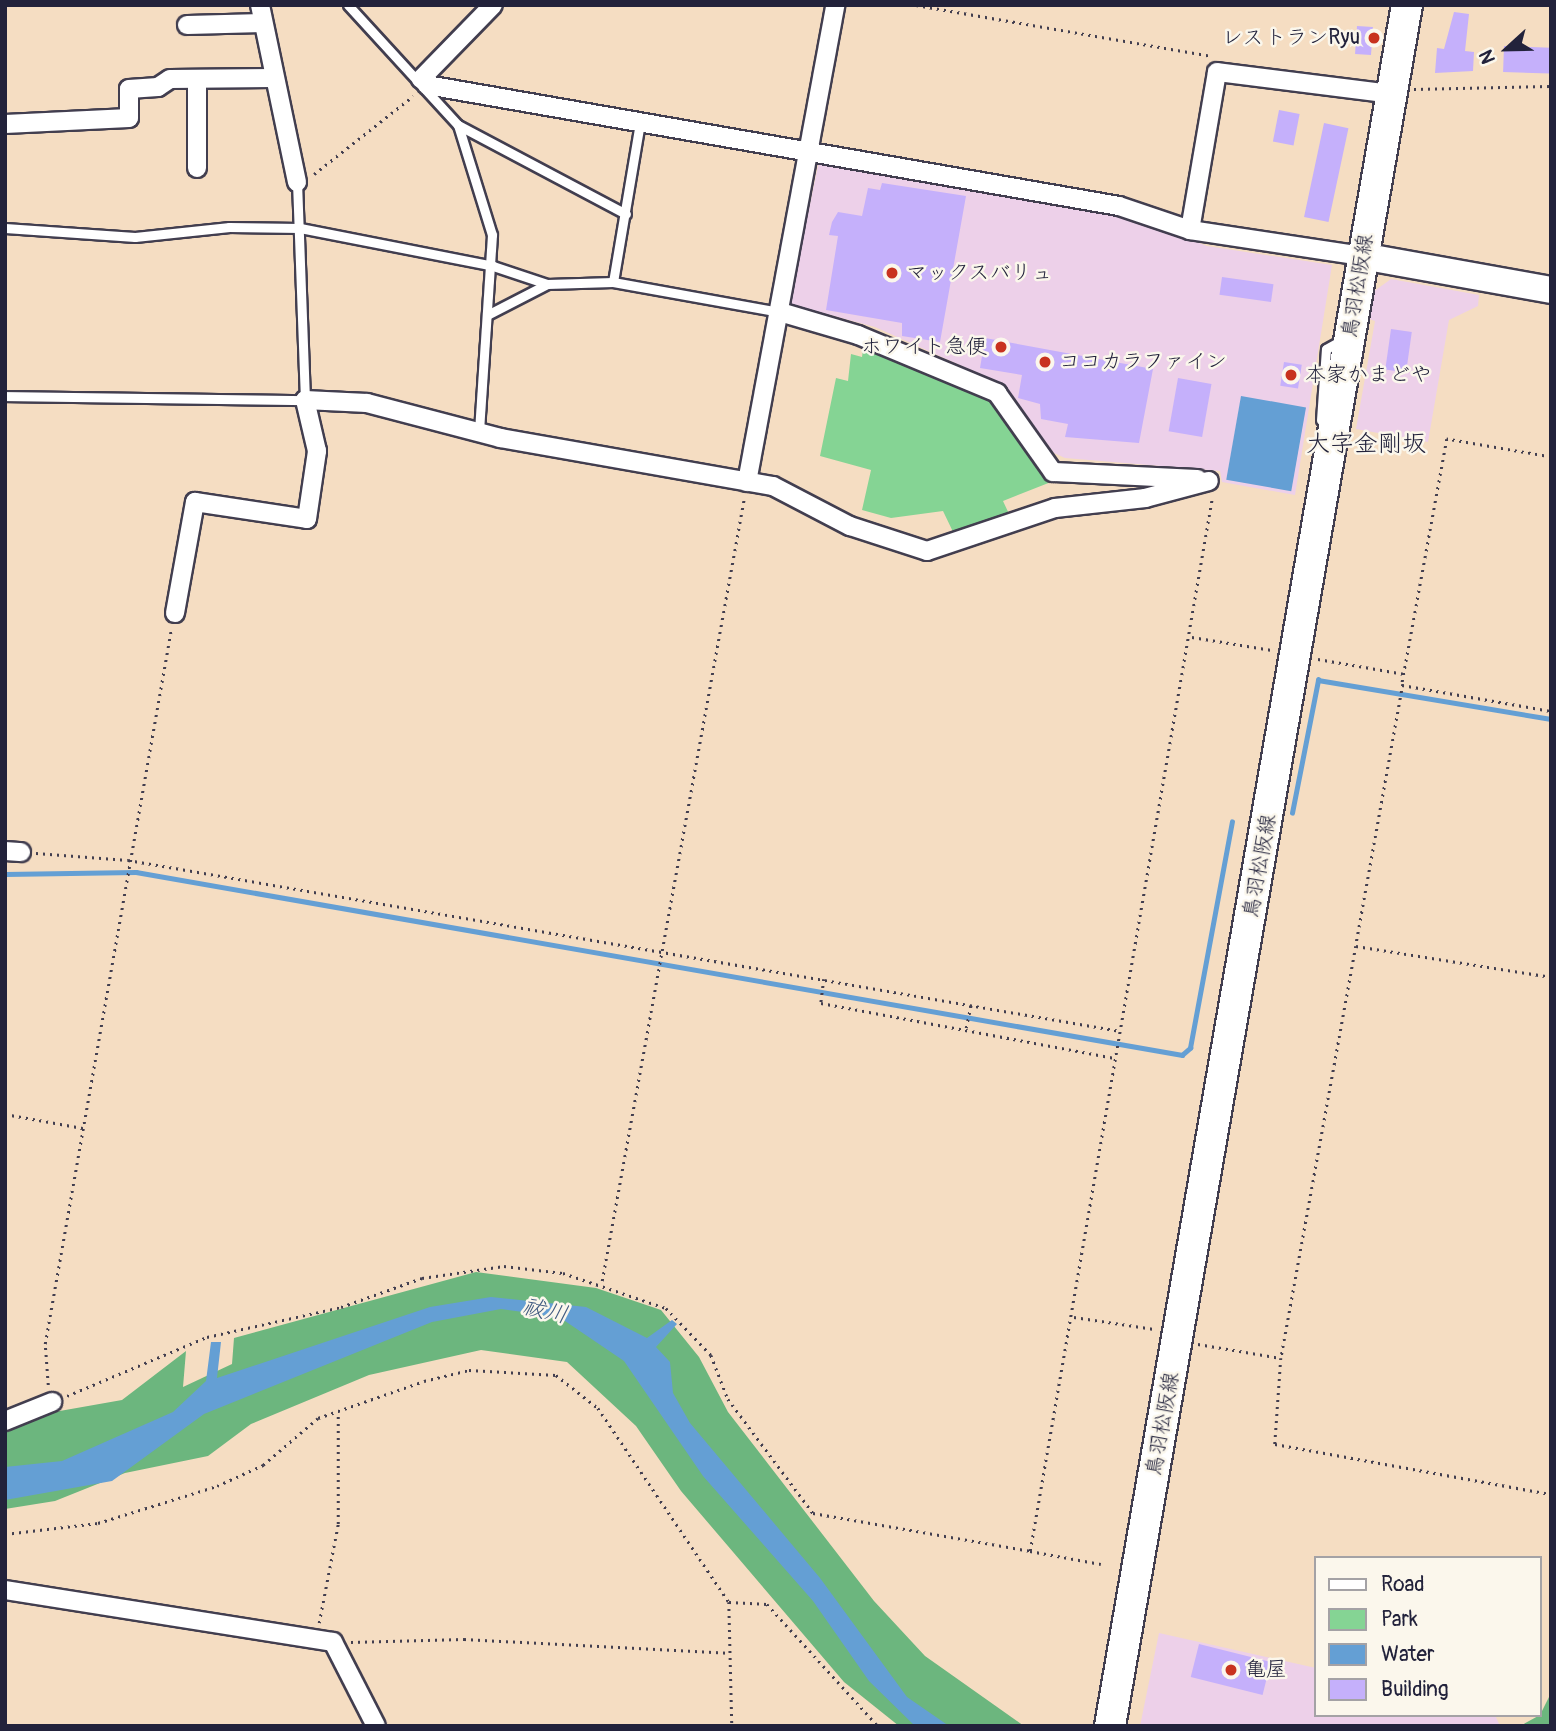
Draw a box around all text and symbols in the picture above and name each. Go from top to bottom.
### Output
north arrow [1472,14,1542,84]
place label: レストランRyu [1223,25,1360,51]
marker: レストランRyu [1366,30,1382,46]
text: N [1474,46,1501,67]
street label: 鳥羽松阪線 [1337,232,1379,340]
place label: マックスバリュ [906,260,1053,286]
marker: マックスバリュ [884,265,900,281]
place label: ホワイト急便 [861,334,987,360]
marker: ホワイト急便 [993,339,1009,355]
place label: ココカラファイン [1059,349,1227,375]
marker: ココカラファイン [1037,354,1053,370]
place label: 本家かまどや [1305,362,1431,388]
marker: 本家かまどや [1283,367,1299,383]
district label: 大字金剛坂 [1306,430,1426,458]
street label: 鳥羽松阪線 [1238,812,1282,920]
water label: 祓川 [519,1292,571,1330]
street label: 鳥羽松阪線 [1141,1370,1185,1478]
legend [1314,1556,1542,1717]
text: Road [1381,1571,1425,1598]
text: Park [1381,1606,1418,1633]
text: Water [1381,1641,1434,1668]
place label: 亀屋 [1245,1657,1287,1683]
marker: 亀屋 [1223,1662,1239,1678]
text: Building [1381,1676,1448,1703]

